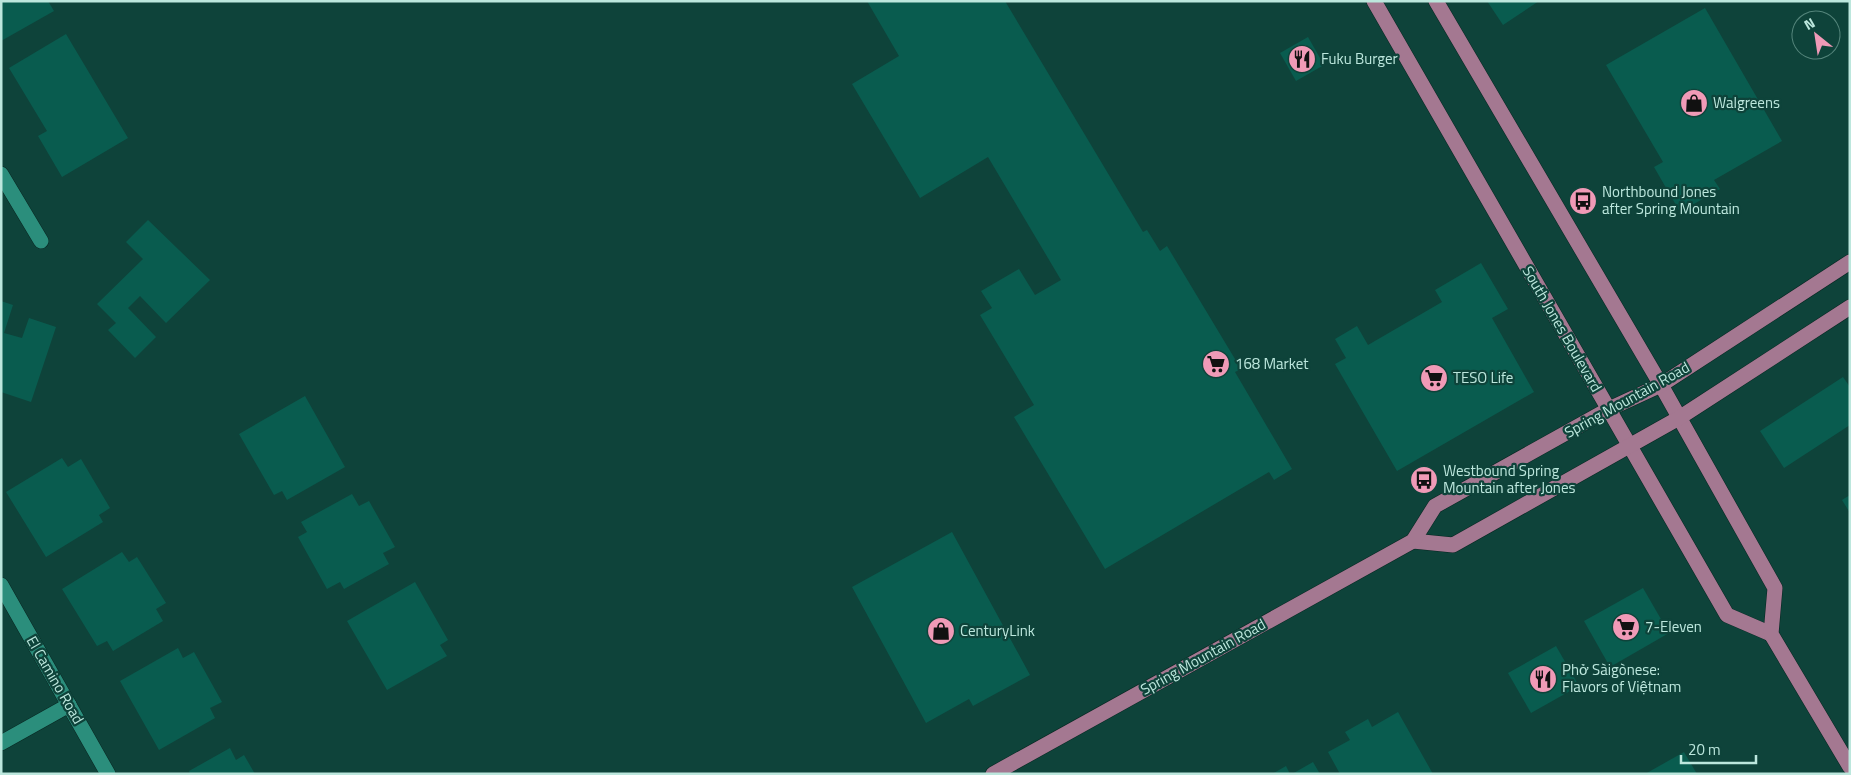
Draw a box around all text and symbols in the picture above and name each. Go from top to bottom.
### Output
north arrow [1791,10,1841,60]
text: N [1800,12,1819,35]
restaurant icon: Fuku Burger [1287,44,1317,74]
place label: Fuku Burger [1321,47,1398,70]
shop icon: Walgreens [1679,88,1709,118]
place label: Walgreens [1713,91,1780,114]
place label: Northbound Jones after Spring Mountain [1602,180,1740,220]
bus stop icon: Northbound Jones after Spring Mountain [1568,186,1598,216]
street label: South Jones Boulevard [1517,261,1608,396]
supermarket icon: 168 Market [1201,349,1231,379]
place label: 168 Market [1235,352,1309,375]
street label: Spring Mountain Road [1560,356,1694,444]
supermarket icon: TESO Life [1419,363,1449,393]
place label: TESO Life [1453,366,1513,389]
place label: Westbound Spring Mountain after Jones [1443,459,1575,499]
bus stop icon: Westbound Spring Mountain after Jones [1409,465,1439,495]
supermarket icon: 7-Eleven [1611,612,1641,642]
street label: Spring Mountain Road [1136,613,1270,701]
place label: 7-Eleven [1645,615,1702,638]
shop icon: CenturyLink [926,616,956,646]
place label: CenturyLink [960,619,1035,642]
street label: El Camino Road [21,631,90,728]
place label: Phở Sàigònese: Flavors of Việtnam [1562,658,1681,698]
restaurant icon: Phở Sàigònese: Flavors of Việtnam [1528,664,1558,694]
scale bar [1681,732,1756,764]
text: 20 m [1688,738,1721,761]

